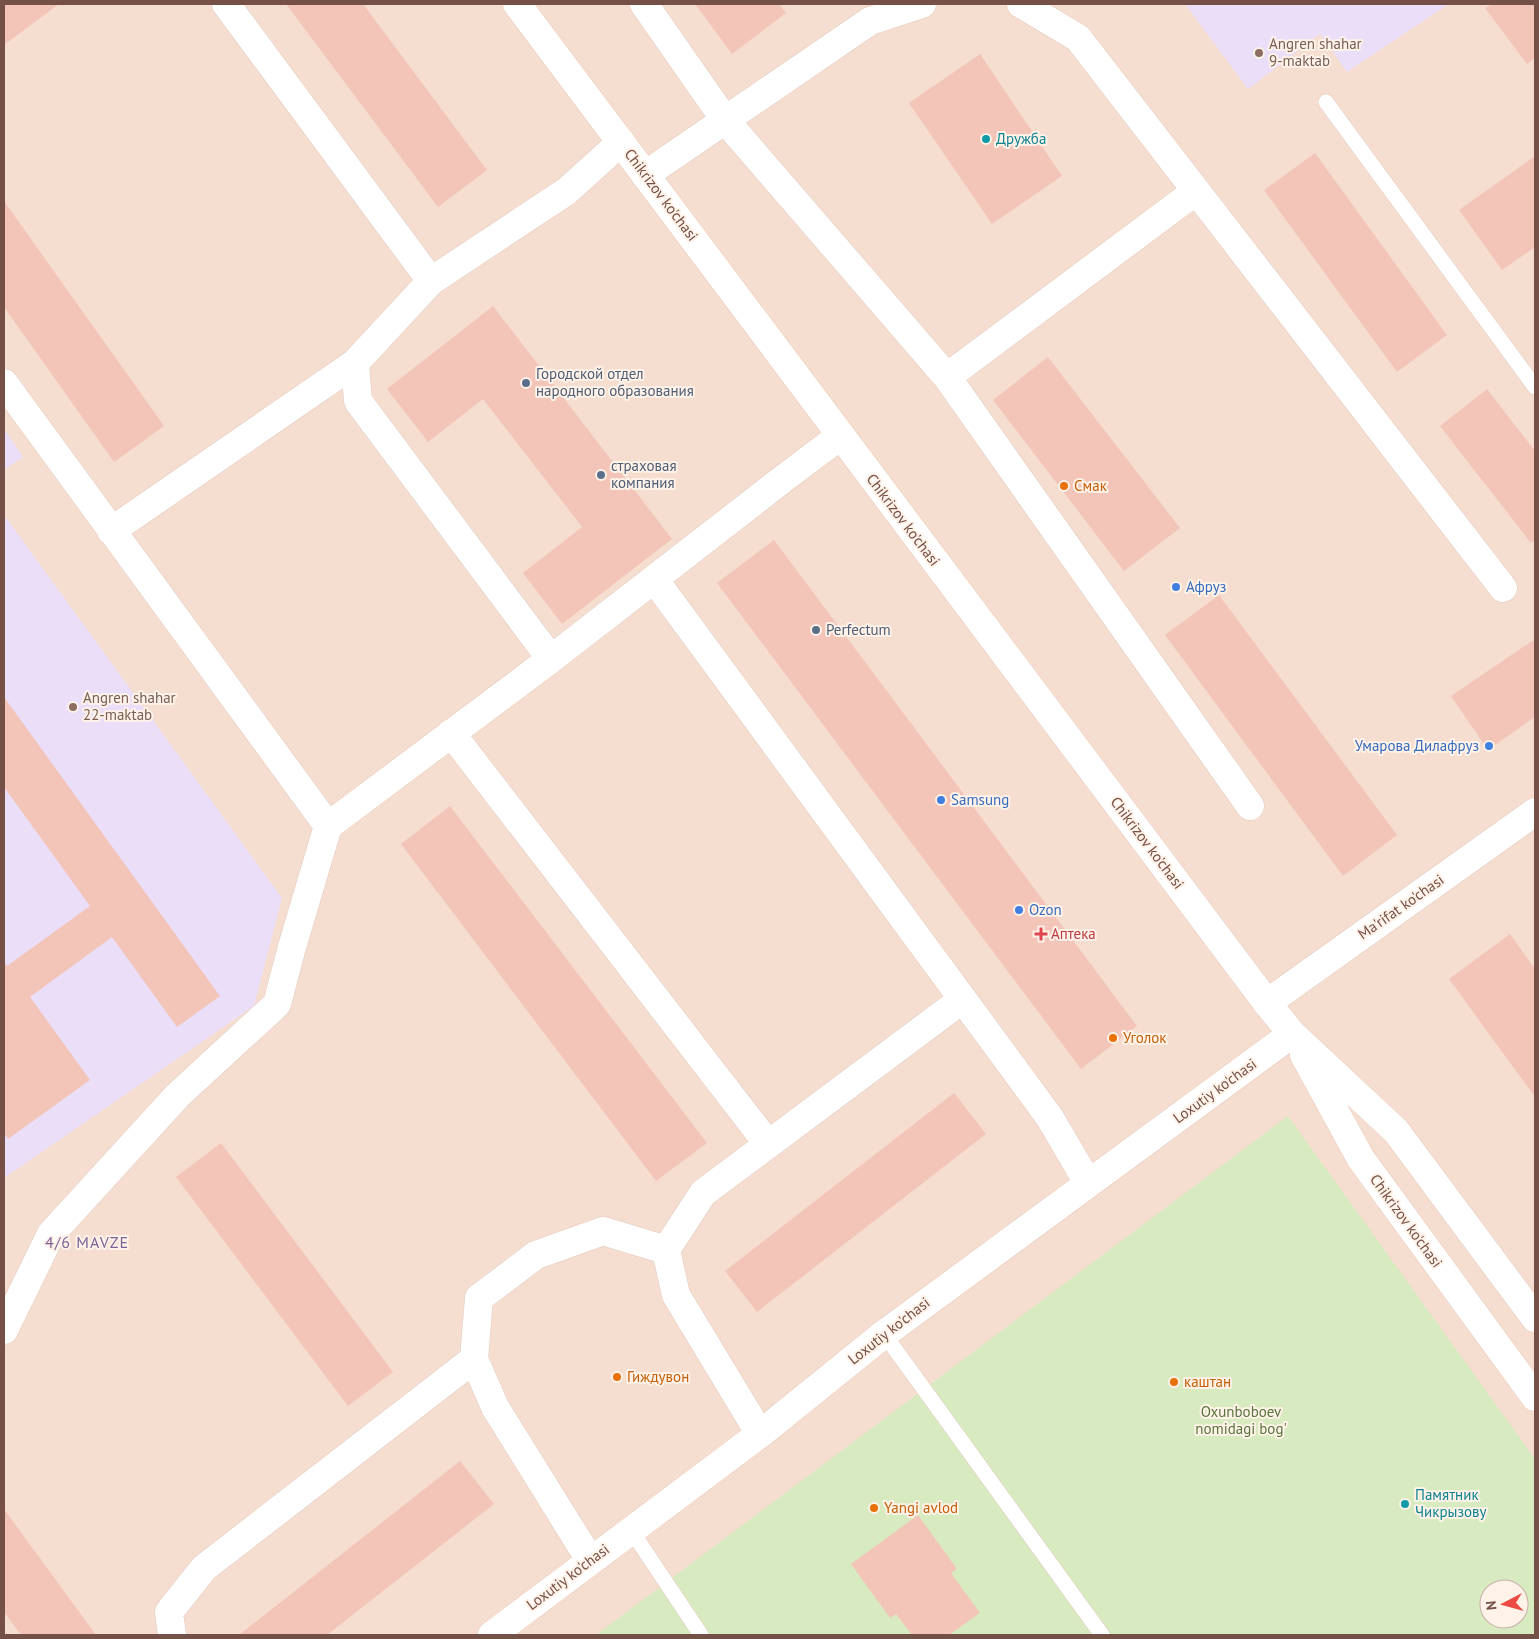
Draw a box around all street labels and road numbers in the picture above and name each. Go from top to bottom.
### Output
street label: Chikrizov ko'chasi [620,145,702,245]
street label: Chikrizov ko'chasi [862,470,944,570]
street label: Chikrizov ko'chasi [1106,793,1188,893]
street label: Ma'rifat ko'chasi [1354,870,1447,943]
street label: Loxutiy ko'chasi [1169,1054,1260,1127]
street label: Chikrizov ko'chasi [1366,1170,1447,1271]
street label: Loxutiy ko'chasi [844,1293,933,1368]
street label: Loxutiy ko'chasi [523,1539,613,1614]

